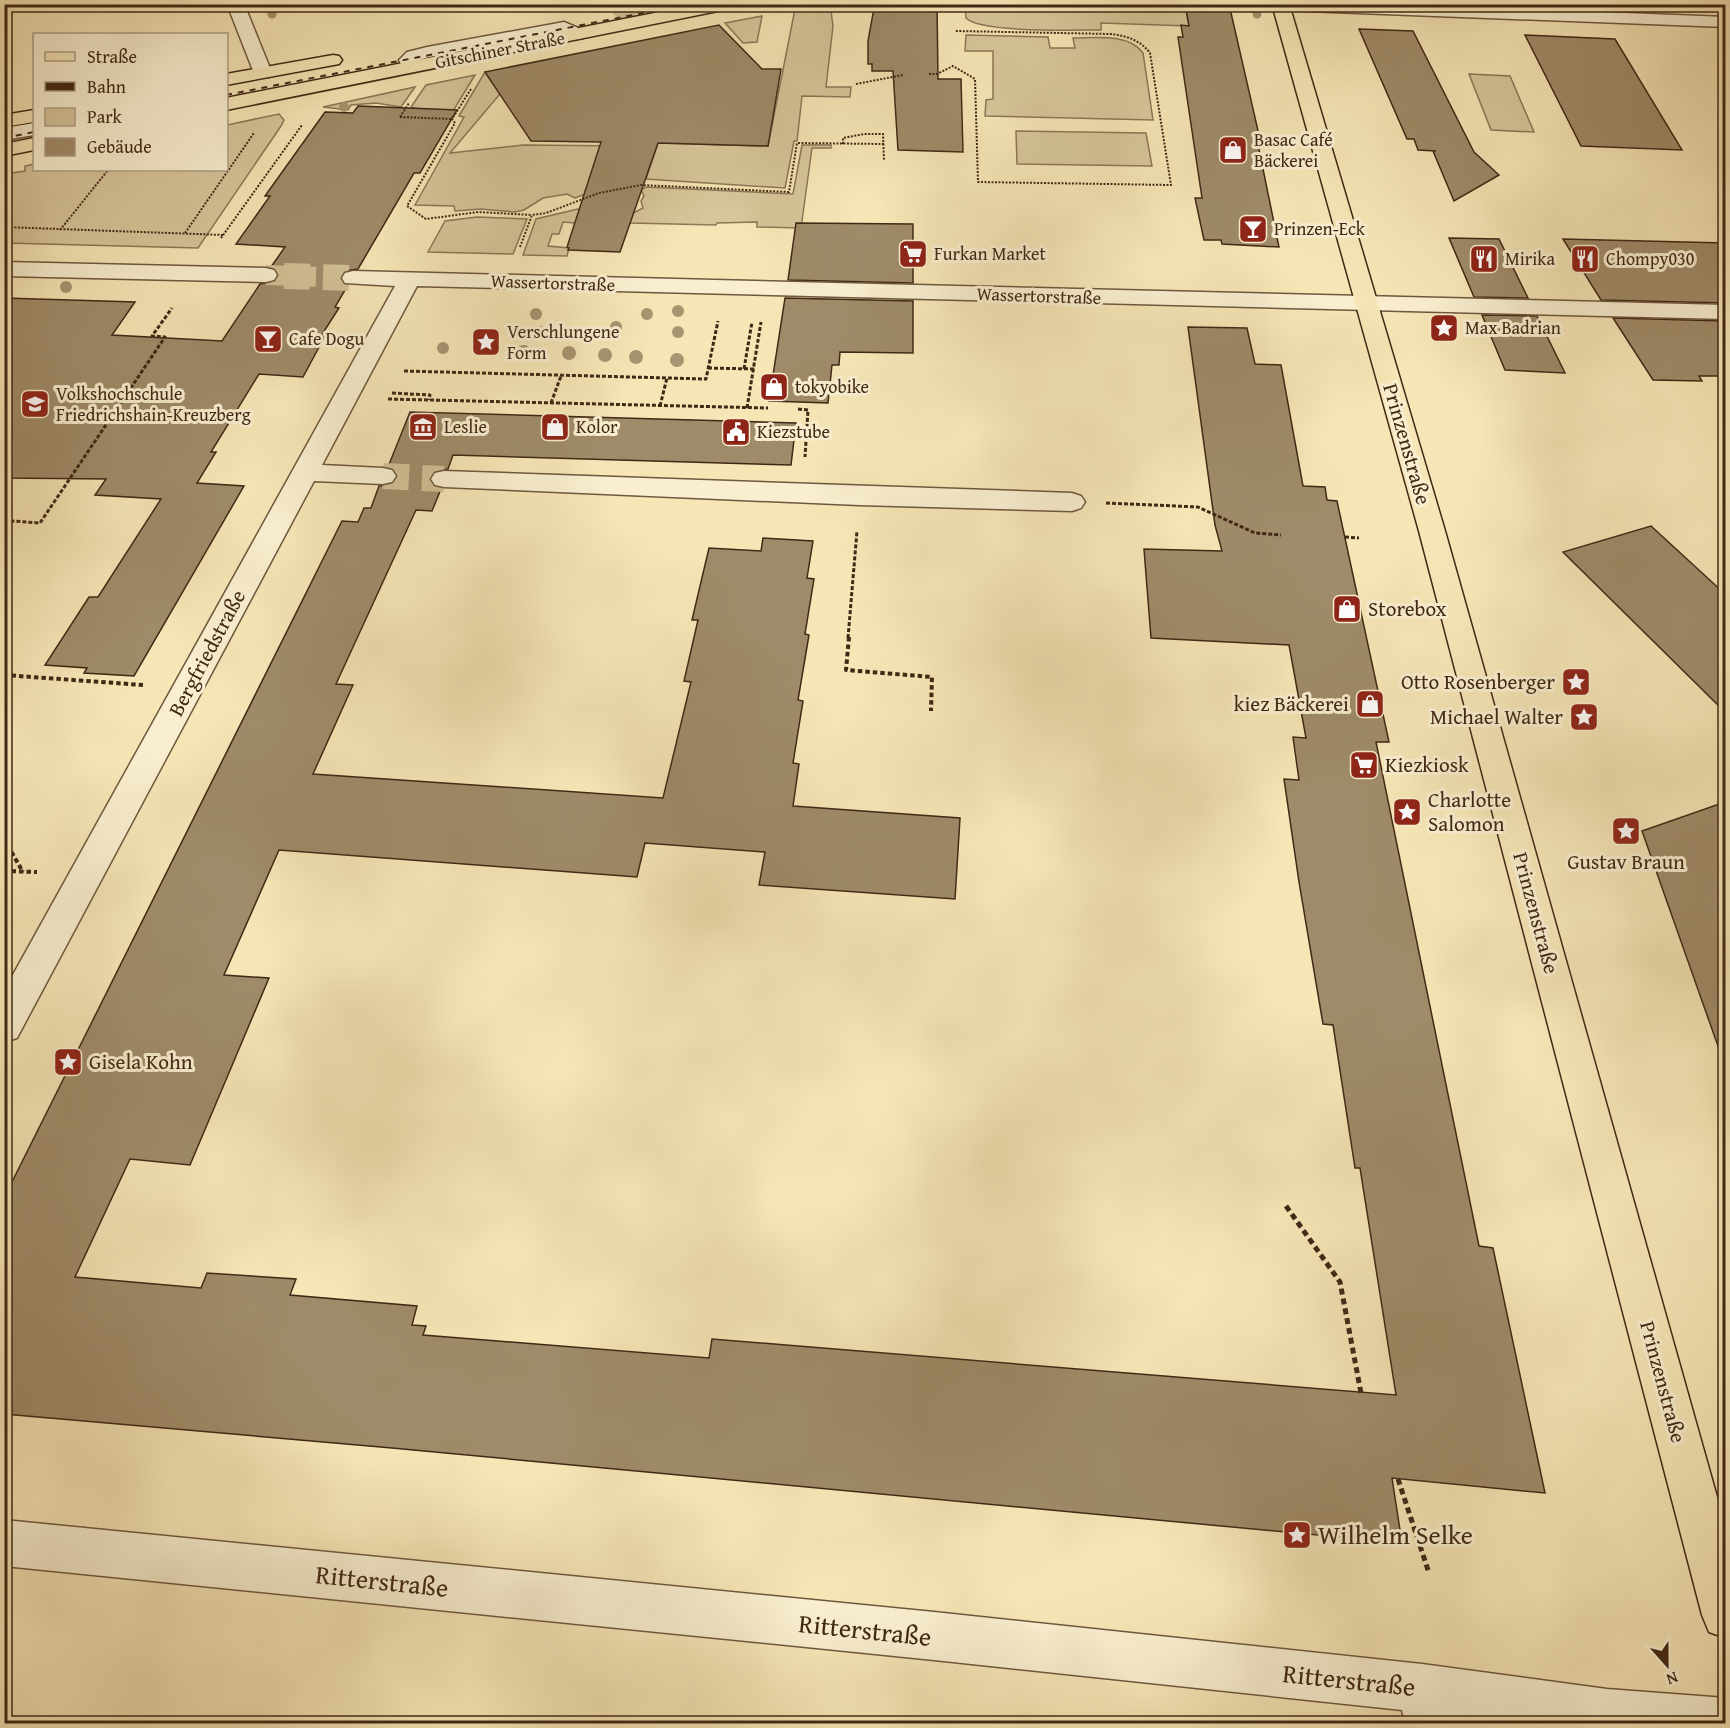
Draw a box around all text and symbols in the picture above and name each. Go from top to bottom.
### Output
street label: Gitschiner Straße [433,24,567,75]
legend [33,33,228,171]
text: Straße [87,43,137,70]
text: Bahn [87,73,126,100]
text: Park [87,103,123,130]
place label: Basac Café Bäckerei [1254,126,1333,174]
text: Gebäude [87,133,152,160]
shop icon: Basac Café Bäckerei [1217,134,1249,166]
bar icon: Prinzen-Eck [1237,213,1269,245]
place label: Prinzen-Eck [1274,215,1366,242]
supermarket icon: Furkan Market [897,238,929,270]
place label: Furkan Market [934,240,1047,267]
restaurant icon: Mirika [1468,243,1500,275]
restaurant icon: Chompy030 [1569,243,1601,275]
place label: Mirika [1505,245,1555,272]
place label: Chompy030 [1606,245,1695,272]
street label: Wassertorstraße [490,267,616,298]
street label: Wassertorstraße [976,280,1102,311]
place icon: Max Badrian [1428,312,1460,344]
place label: Max Badrian [1465,314,1561,341]
place label: Verschlungene Form [507,318,619,366]
bar icon: Cafe Dogu [252,323,284,355]
place label: Cafe Dogu [289,325,365,352]
place icon: Verschlungene Form [470,326,502,358]
shop icon: tokyobike [758,371,790,403]
place label: tokyobike [795,373,869,400]
place label: Volkshochschule Friedrichshain-Kreuzberg [56,380,251,428]
street label: Prinzenstraße [1375,380,1440,508]
school or university icon: Volkshochschule Friedrichshain-Kreuzberg [19,388,51,420]
museum icon: Leslie [407,411,439,443]
shop icon: Kolor [539,411,571,443]
place label: Leslie [444,413,487,440]
place label: Kolor [576,413,618,440]
public building icon: Kiezstube [720,416,752,448]
place label: Kiezstube [757,418,830,445]
street label: Bergfriedstraße [160,584,253,722]
shop icon: Storebox [1331,593,1363,625]
place label: Storebox [1368,593,1447,624]
place label: Otto Rosenberger [1401,666,1555,697]
place icon: Otto Rosenberger [1560,666,1592,698]
place label: kiez Bäckerei [1234,688,1349,719]
shop icon: kiez Bäckerei [1354,688,1386,720]
place label: Michael Walter [1430,701,1563,732]
place icon: Michael Walter [1568,701,1600,733]
supermarket icon: Kiezkiosk [1348,749,1380,781]
place label: Kiezkiosk [1385,749,1469,780]
place label: Charlotte Salomon [1428,784,1511,839]
place icon: Charlotte Salomon [1391,796,1423,828]
place icon: Gustav Braun [1610,815,1642,847]
place label: Gustav Braun [1567,846,1685,877]
street label: Prinzenstraße [1505,849,1568,977]
place icon: Gisela Kohn [52,1046,84,1078]
place label: Gisela Kohn [89,1046,193,1077]
street label: Prinzenstraße [1632,1318,1695,1446]
place label: Wilhelm Selke [1318,1515,1473,1554]
place icon: Wilhelm Selke [1281,1519,1313,1551]
street label: Ritterstraße [314,1554,450,1607]
street label: Ritterstraße [797,1603,933,1656]
north arrow [1637,1635,1697,1695]
street label: Ritterstraße [1281,1653,1417,1706]
text: N [1663,1666,1682,1692]

